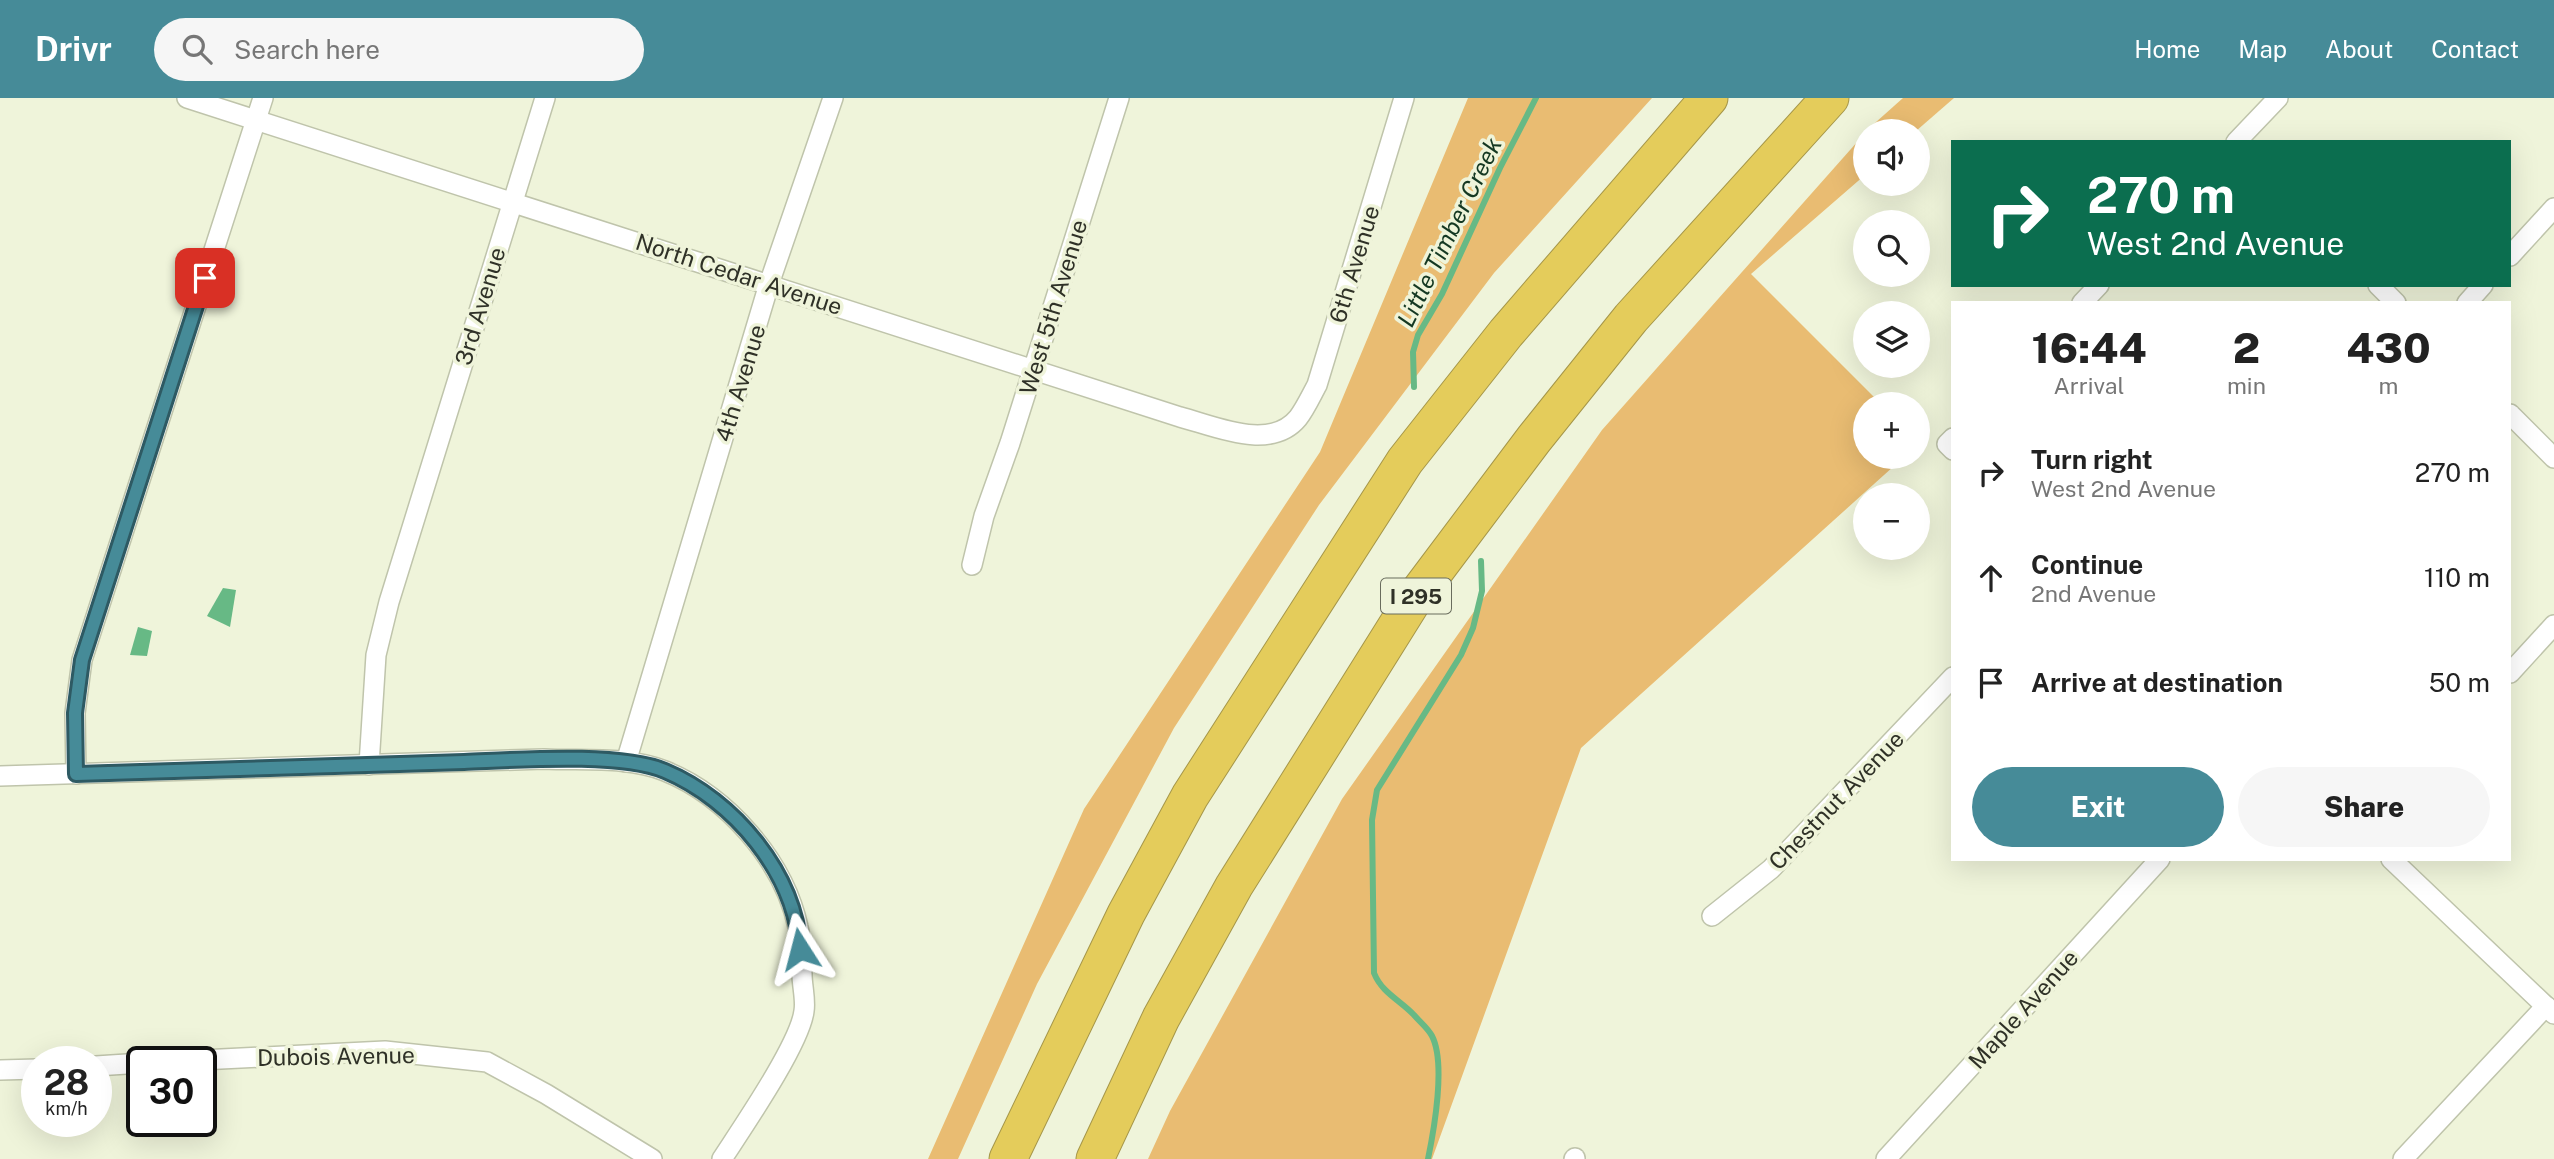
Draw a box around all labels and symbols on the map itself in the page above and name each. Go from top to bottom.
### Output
water label: Little Timber Creek [1391,133,1507,331]
street label: 6th Avenue [1323,202,1385,326]
street label: West 5th Avenue [1014,216,1092,398]
street label: North Cedar Avenue [632,228,846,320]
street label: 3rd Avenue [449,244,511,368]
pin [175,248,235,308]
street label: 4th Avenue [709,321,771,445]
road number: I 295 [1381,578,1451,614]
street label: Chestnut Avenue [1763,725,1909,875]
position arrow [763,912,837,986]
street label: Maple Avenue [1963,944,2083,1074]
street label: Dubois Avenue [257,1041,415,1071]
speed limit sign: 30 [126,1046,217,1137]

